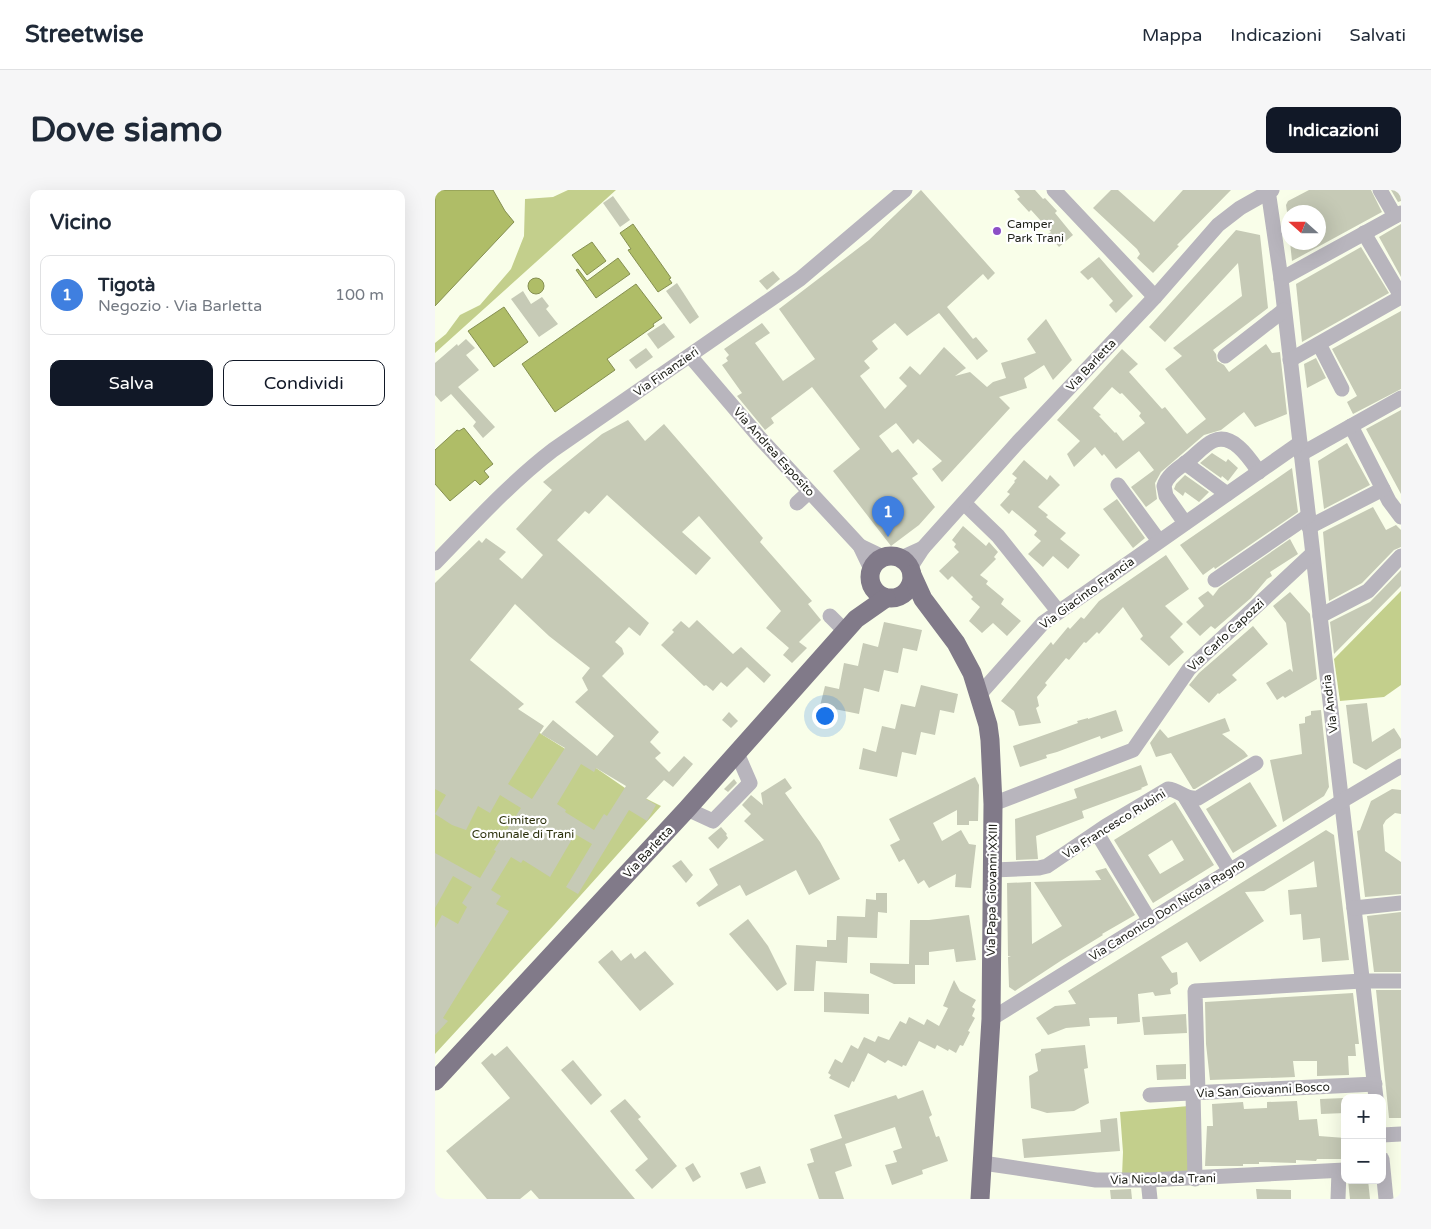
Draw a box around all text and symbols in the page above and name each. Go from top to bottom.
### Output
text: Streetwise [25,20,144,49]
text: Mappa [1142,24,1202,46]
text: Indicazioni [1230,24,1322,46]
text: Salvati [1350,24,1406,46]
button: Indicazioni [1266,107,1401,153]
text: Dove siamo [30,109,222,151]
north arrow [1281,205,1326,250]
text: Vicino [50,210,112,235]
place label: Camper Park Trani [1007,217,1064,245]
marker: Camper Park Trani [991,225,1003,237]
text: Tigotà [98,274,156,296]
text: 1 [62,285,72,305]
text: 100 m [335,285,384,305]
text: Negozio · Via Barletta [98,296,262,316]
street label: Via Barletta [1063,336,1119,394]
street label: Via Finanzieri [631,344,701,400]
button: Salva [50,360,213,406]
button: Condividi [223,360,385,406]
street label: Via Andrea Esposito [730,405,818,499]
pin: 1 [872,496,904,537]
street label: Via Giacinto Francia [1037,554,1137,632]
street label: Via Carlo Capozzi [1185,596,1267,674]
street label: Via Andria [1319,674,1341,734]
your location [812,703,838,729]
street label: Via Francesco Rubini [1060,787,1168,861]
park label: Cimitero Comunale di Trani [472,813,574,841]
street label: Via Barletta [620,823,676,881]
street label: Via Papa Giovanni XXIII [984,824,1000,956]
street label: Via Canonico Don Nicola Ragno [1087,856,1247,964]
street label: Via San Giovanni Bosco [1196,1080,1330,1100]
map controls [1341,1094,1386,1184]
button: + [1341,1094,1386,1139]
button: − [1341,1139,1386,1184]
street label: Via Nicola da Trani [1110,1171,1216,1187]

